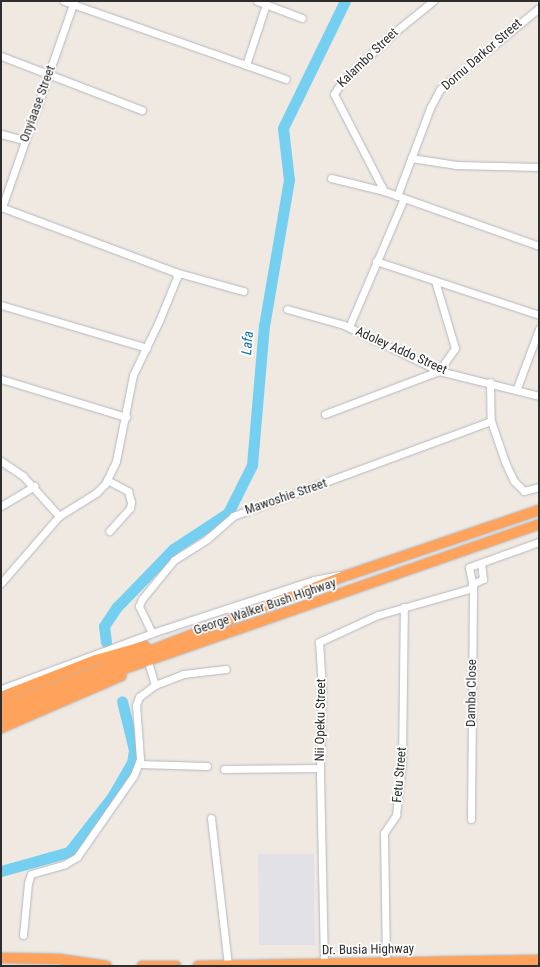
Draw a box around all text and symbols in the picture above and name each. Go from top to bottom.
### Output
street label: Dornu Darkor Street [439,16,525,94]
street label: Kalambo Street [334,25,402,91]
street label: Onyiaase Street [17,64,59,144]
street label: Adoley Addo Street [353,324,449,378]
water label: Lafa [238,330,256,356]
street label: Mawoshie Street [243,476,329,518]
street label: George Walker Bush Highway [192,575,338,639]
street label: Damba Close [464,659,480,727]
street label: Nii Opeku Street [312,678,330,762]
street label: Fetu Street [390,747,410,803]
street label: Dr. Busia Highway [322,941,414,959]

